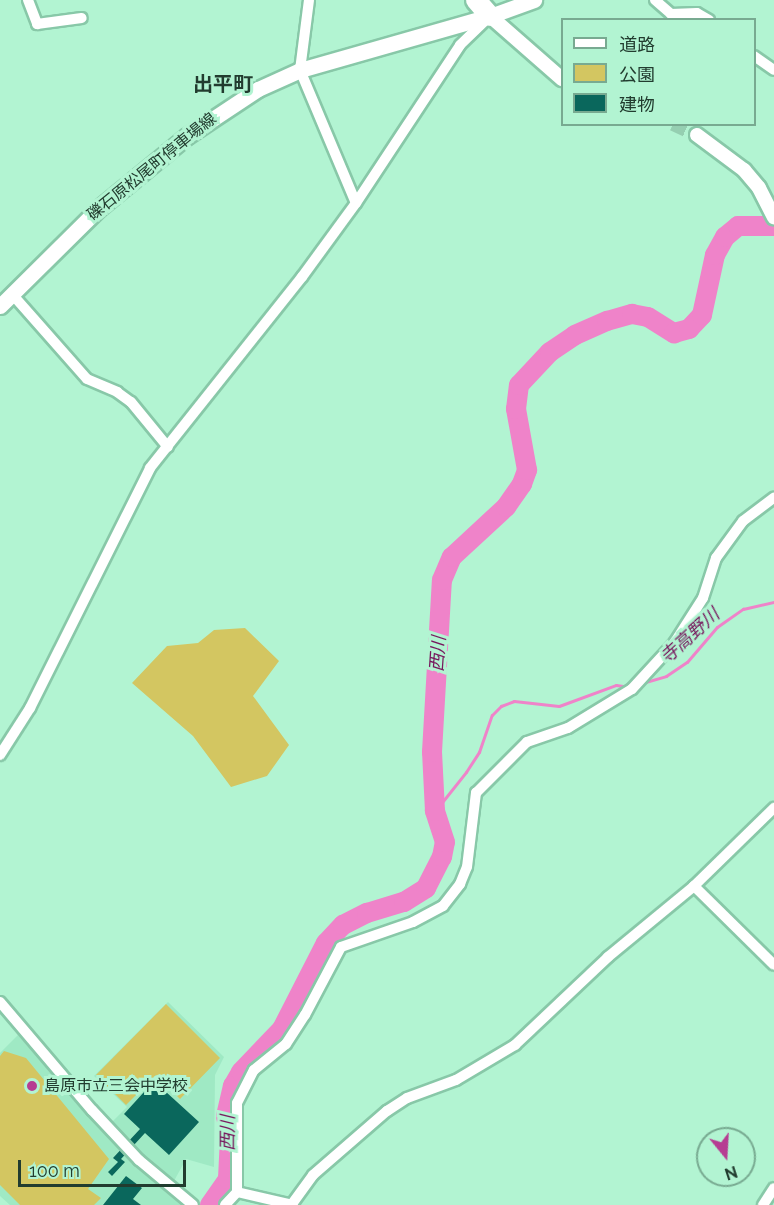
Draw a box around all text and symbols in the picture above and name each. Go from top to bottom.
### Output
legend [561,18,756,126]
text: 道路 [619,34,655,55]
text: 公園 [619,64,655,85]
district label: 出平町 [193,72,253,96]
text: 建物 [619,94,655,115]
street label: 礫石原松尾町停車場線 [84,109,220,225]
water label: 寺高野川 [656,604,724,668]
water label: 西川 [426,635,450,673]
place label: 島原市立三会中学校 [44,1076,188,1096]
marker: 島原市立三会中学校 [25,1079,39,1093]
water label: 西川 [217,1115,239,1151]
north arrow [696,1127,756,1187]
scale bar [21,1148,189,1186]
text: 100 m [29,1160,80,1181]
text: N [722,1162,740,1184]

